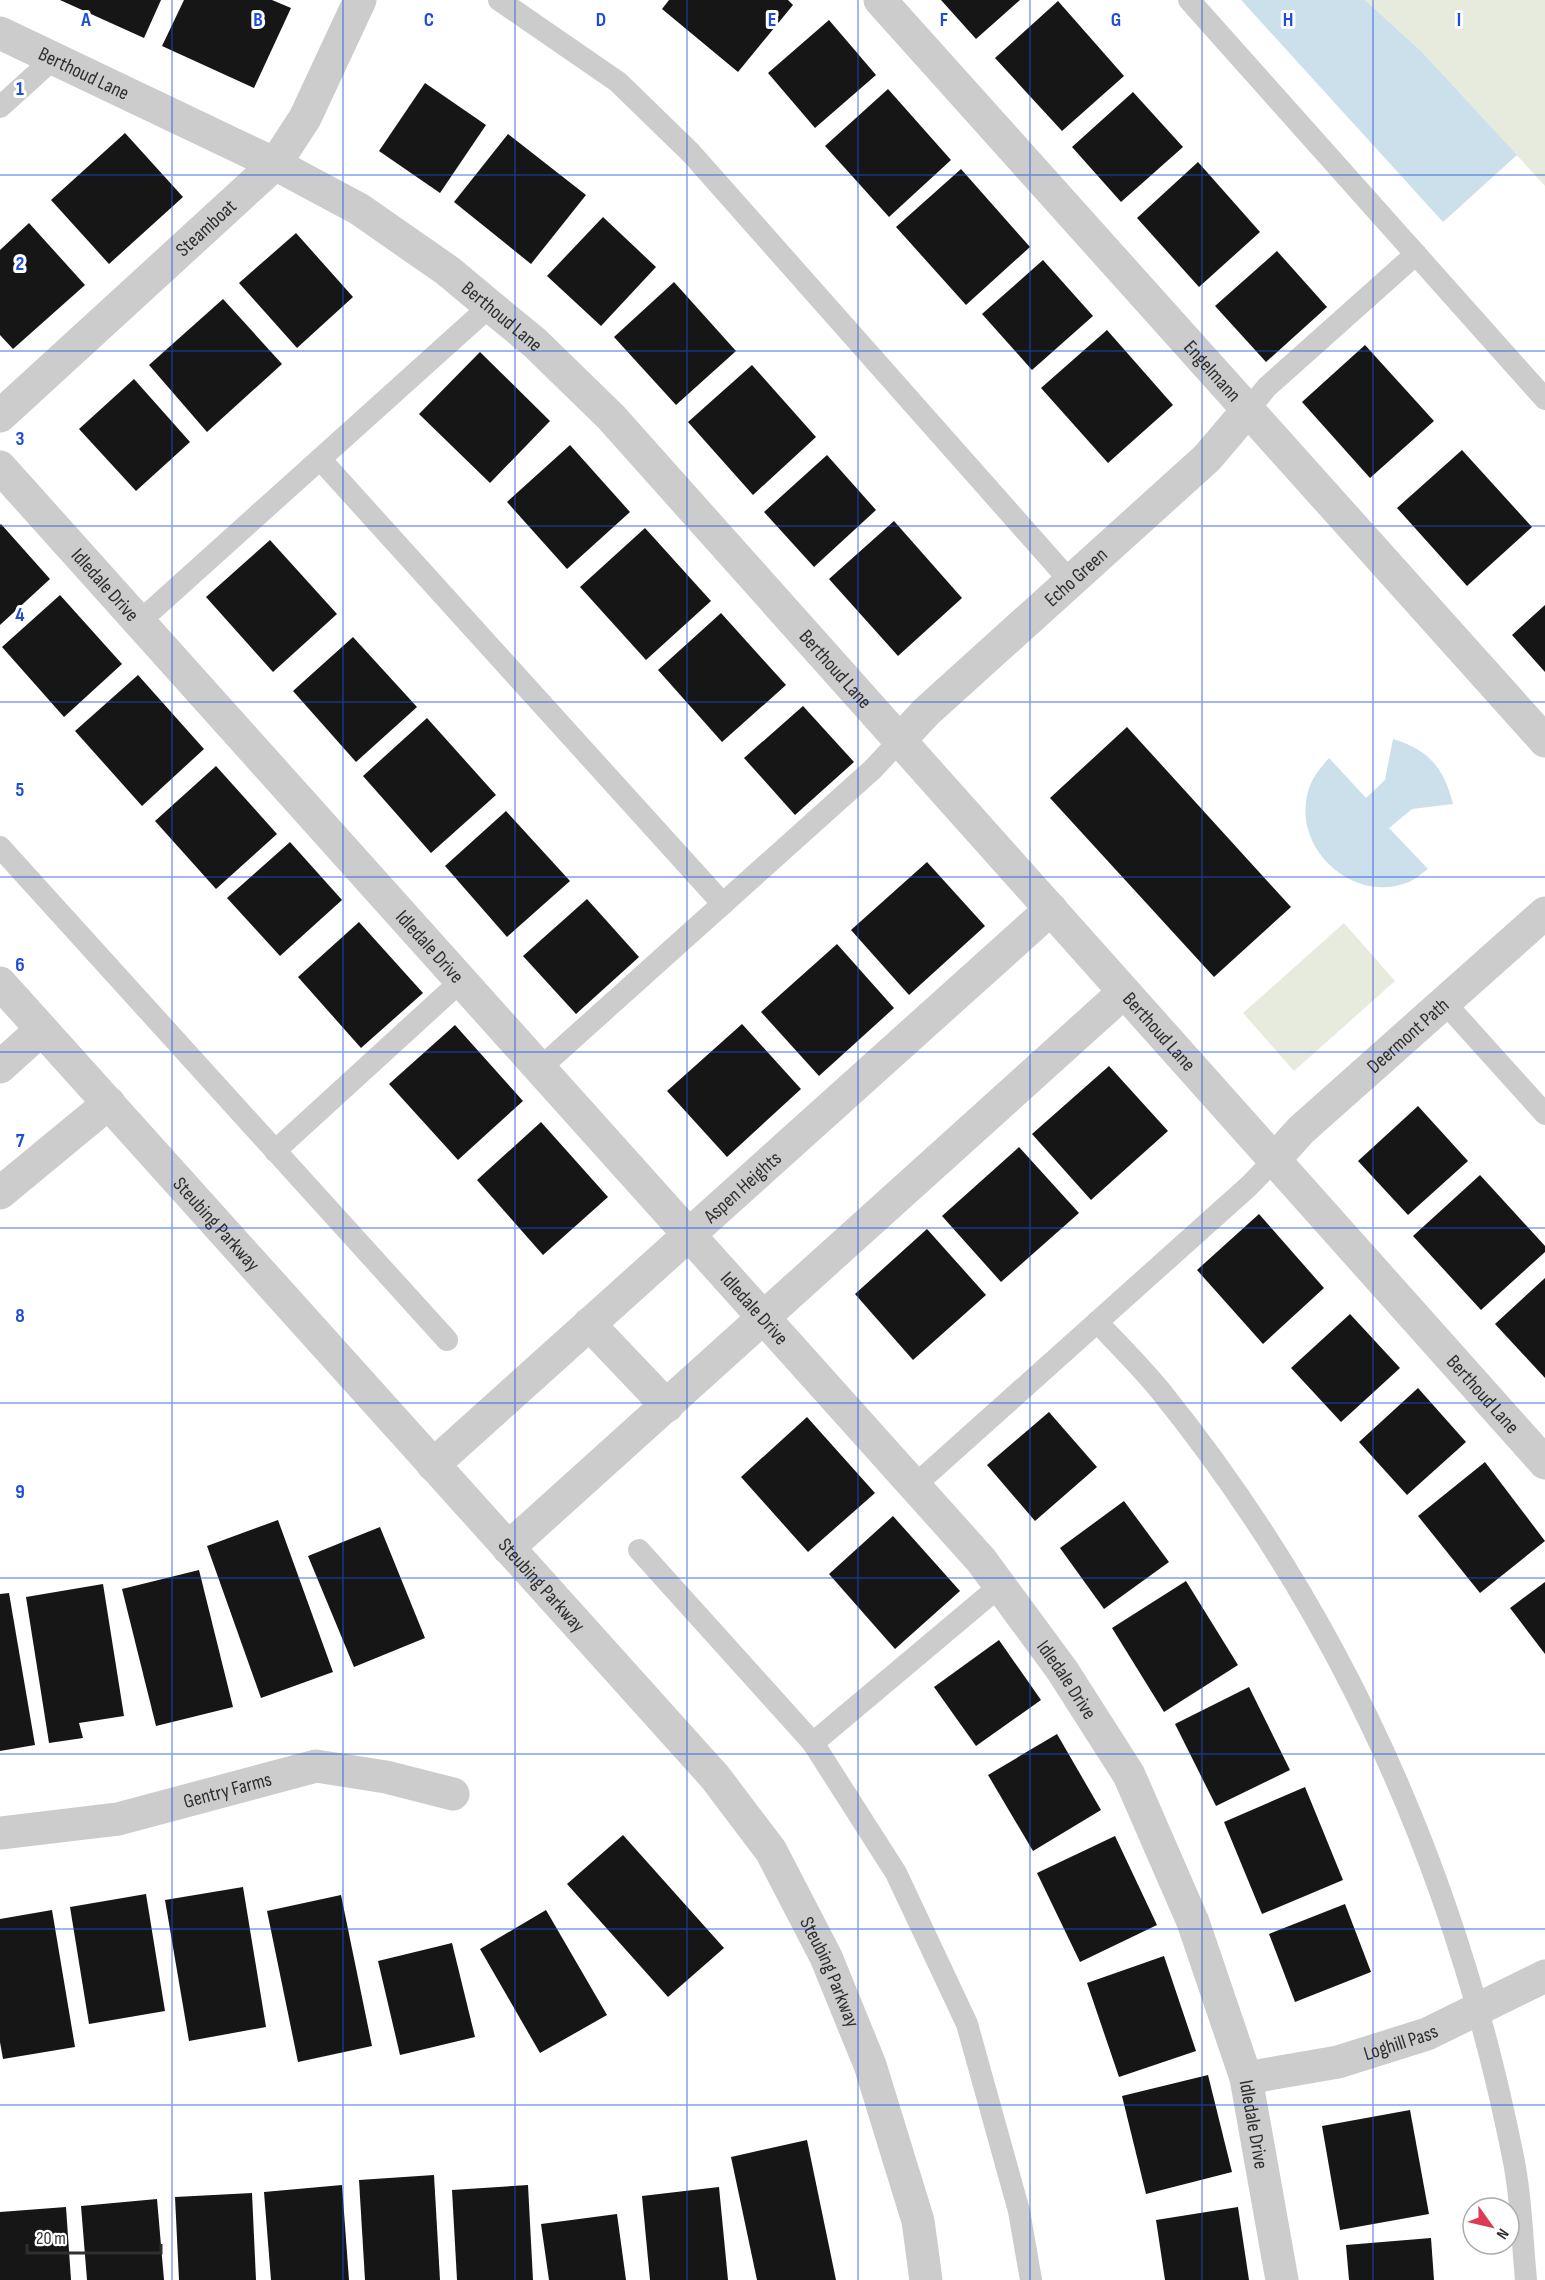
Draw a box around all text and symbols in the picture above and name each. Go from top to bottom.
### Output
text: A [80,8,91,32]
text: B [253,8,263,32]
text: C [424,8,434,32]
text: D [596,8,606,32]
text: E [768,8,776,32]
text: F [940,8,948,32]
text: G [1111,8,1121,32]
text: H [1283,8,1293,32]
text: I [1457,8,1461,32]
street label: Berthoud Lane [34,42,133,106]
text: 1 [16,77,24,101]
street label: Steamboat [171,195,242,262]
text: 2 [16,252,24,276]
street label: Berthoud Lane [456,277,547,357]
street label: Engelmann [1178,336,1246,407]
text: 3 [16,427,25,451]
street label: Echo Green [1040,543,1113,612]
street label: Idledale Drive [66,544,144,627]
text: 4 [15,603,25,627]
street label: Berthoud Lane [794,625,877,714]
text: 5 [16,778,25,802]
street label: Idledale Drive [390,905,468,989]
text: 6 [15,953,25,977]
street label: Berthoud Lane [1117,988,1200,1076]
street label: Deermont Path [1362,993,1454,1079]
text: 7 [16,1129,25,1153]
street label: Aspen Heights [699,1147,787,1229]
street label: Steubing Parkway [168,1172,265,1277]
street label: Idledale Drive [715,1267,793,1350]
text: 8 [15,1304,25,1328]
street label: Berthoud Lane [1441,1350,1524,1439]
text: 9 [15,1480,25,1504]
street label: Steubing Parkway [493,1534,590,1638]
street label: Idledale Drive [1031,1636,1101,1724]
street label: Gentry Farms [181,1767,274,1814]
street label: Steubing Parkway [794,1913,864,2031]
street label: Loghill Pass [1361,2019,1442,2066]
street label: Idledale Drive [1234,2078,1273,2171]
north arrow [1461,2196,1521,2256]
scale bar [27,2217,160,2255]
text: N [1492,2225,1512,2242]
text: 20 m [36,2228,66,2249]

